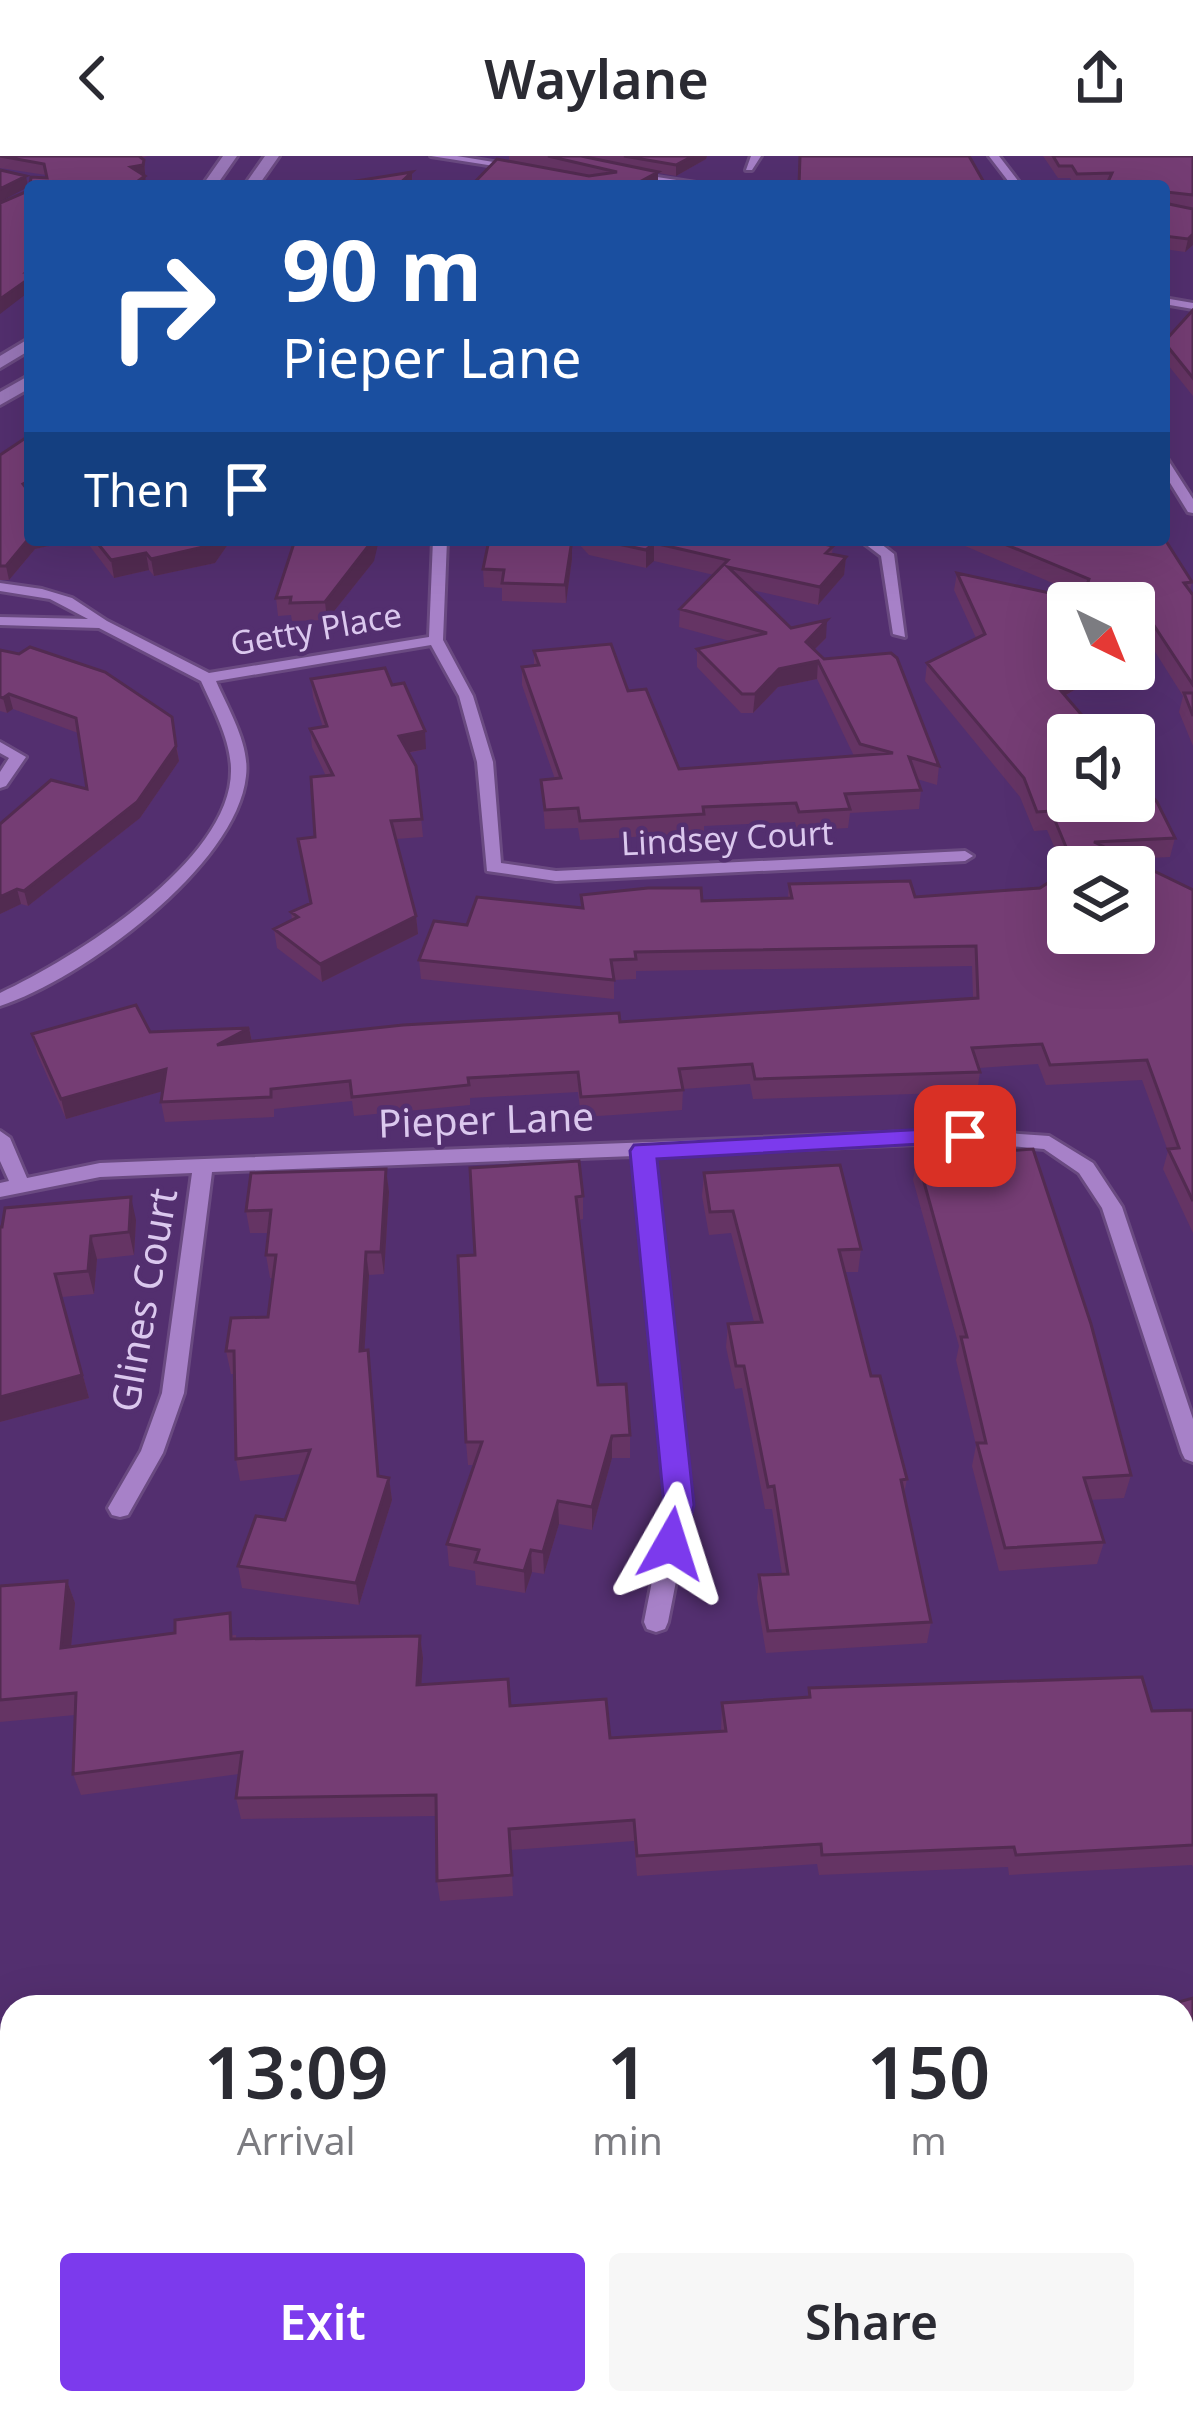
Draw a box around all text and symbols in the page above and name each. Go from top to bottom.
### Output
text: Waylane [484,41,709,115]
icon: back [60,45,126,111]
icon: share [1067,45,1133,111]
text: 90 m [282,211,482,326]
icon: right [84,228,240,384]
text: Pieper Lane [282,320,581,394]
icon: arrive [214,456,280,522]
text: Then [84,459,190,520]
north arrow [1047,582,1155,690]
map controls [1047,582,1155,954]
street label: Getty Place [227,591,405,666]
button: sound [1047,714,1155,822]
street label: Lindsey Court [620,809,834,866]
button: layers [1047,846,1155,954]
pin [914,1085,1016,1187]
street label: Pieper Lane [377,1088,595,1149]
icon: arrive [932,1103,998,1169]
street label: Glines Court [97,1184,188,1416]
position arrow [608,1481,734,1607]
text: 13:09 [204,2022,388,2120]
text: 1 [607,2022,648,2120]
text: 150 [867,2022,990,2120]
text: Arrival [237,2113,356,2166]
text: min [592,2113,663,2166]
text: m [910,2113,947,2166]
button: Exit [60,2253,585,2391]
button: Share [609,2253,1134,2391]

